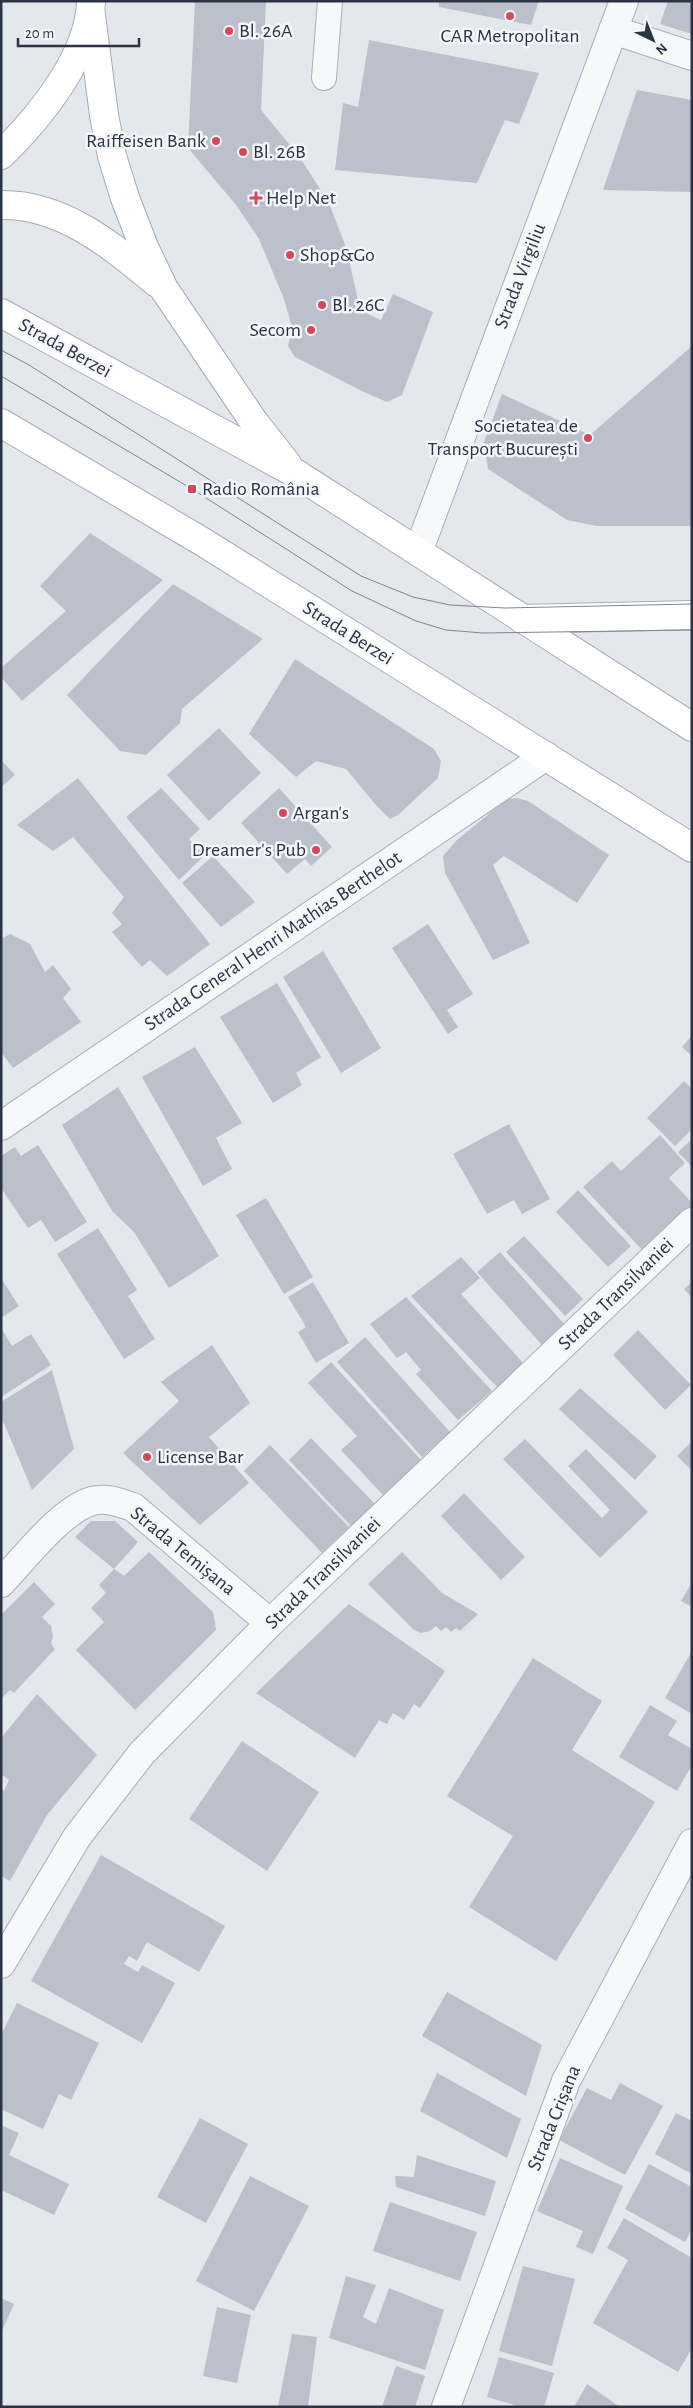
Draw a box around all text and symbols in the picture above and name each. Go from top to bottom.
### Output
marker: CAR Metropolitan [504,10,516,22]
scale bar [18,15,139,47]
north arrow [628,15,678,65]
place label: Bl. 26A [239,21,293,41]
marker: Bl. 26A [223,25,235,37]
text: 20 m [25,26,54,41]
place label: CAR Metropolitan [440,26,580,46]
text: N [653,40,670,57]
place label: Raiffeisen Bank [86,131,206,151]
marker: Raiffeisen Bank [210,135,222,147]
place label: Bl. 26B [253,142,306,162]
marker: Bl. 26B [237,146,249,158]
place label: Help Net [266,188,336,208]
marker: Help Net [250,192,262,204]
street label: Strada Virgiliu [491,220,549,332]
place label: Shop&Go [300,245,375,265]
marker: Shop&Go [284,249,296,261]
place label: Bl. 26C [332,295,384,315]
marker: Bl. 26C [316,299,328,311]
street label: Strada Berzei [15,314,115,382]
place label: Secom [249,320,301,340]
marker: Secom [305,324,317,336]
place label: Societatea de Transport București [428,416,578,460]
marker: Societatea de Transport București [582,432,594,444]
place label: Radio România [202,479,320,499]
marker: Radio România [186,483,198,495]
street label: Strada Berzei [299,597,397,669]
place label: Argan's [293,803,349,823]
marker: Argan's [277,807,289,819]
place label: Dreamer's Pub [192,840,306,860]
marker: Dreamer's Pub [310,844,322,856]
street label: Strada General Henri Mathias Berthelot [141,847,406,1035]
street label: Strada Transilvaniei [554,1234,678,1354]
place label: License Bar [157,1447,244,1467]
marker: License Bar [141,1451,153,1463]
street label: Strada Temișana [126,1503,239,1600]
street label: Strada Transilvaniei [261,1513,385,1633]
street label: Strada Crișana [524,2063,585,2174]

